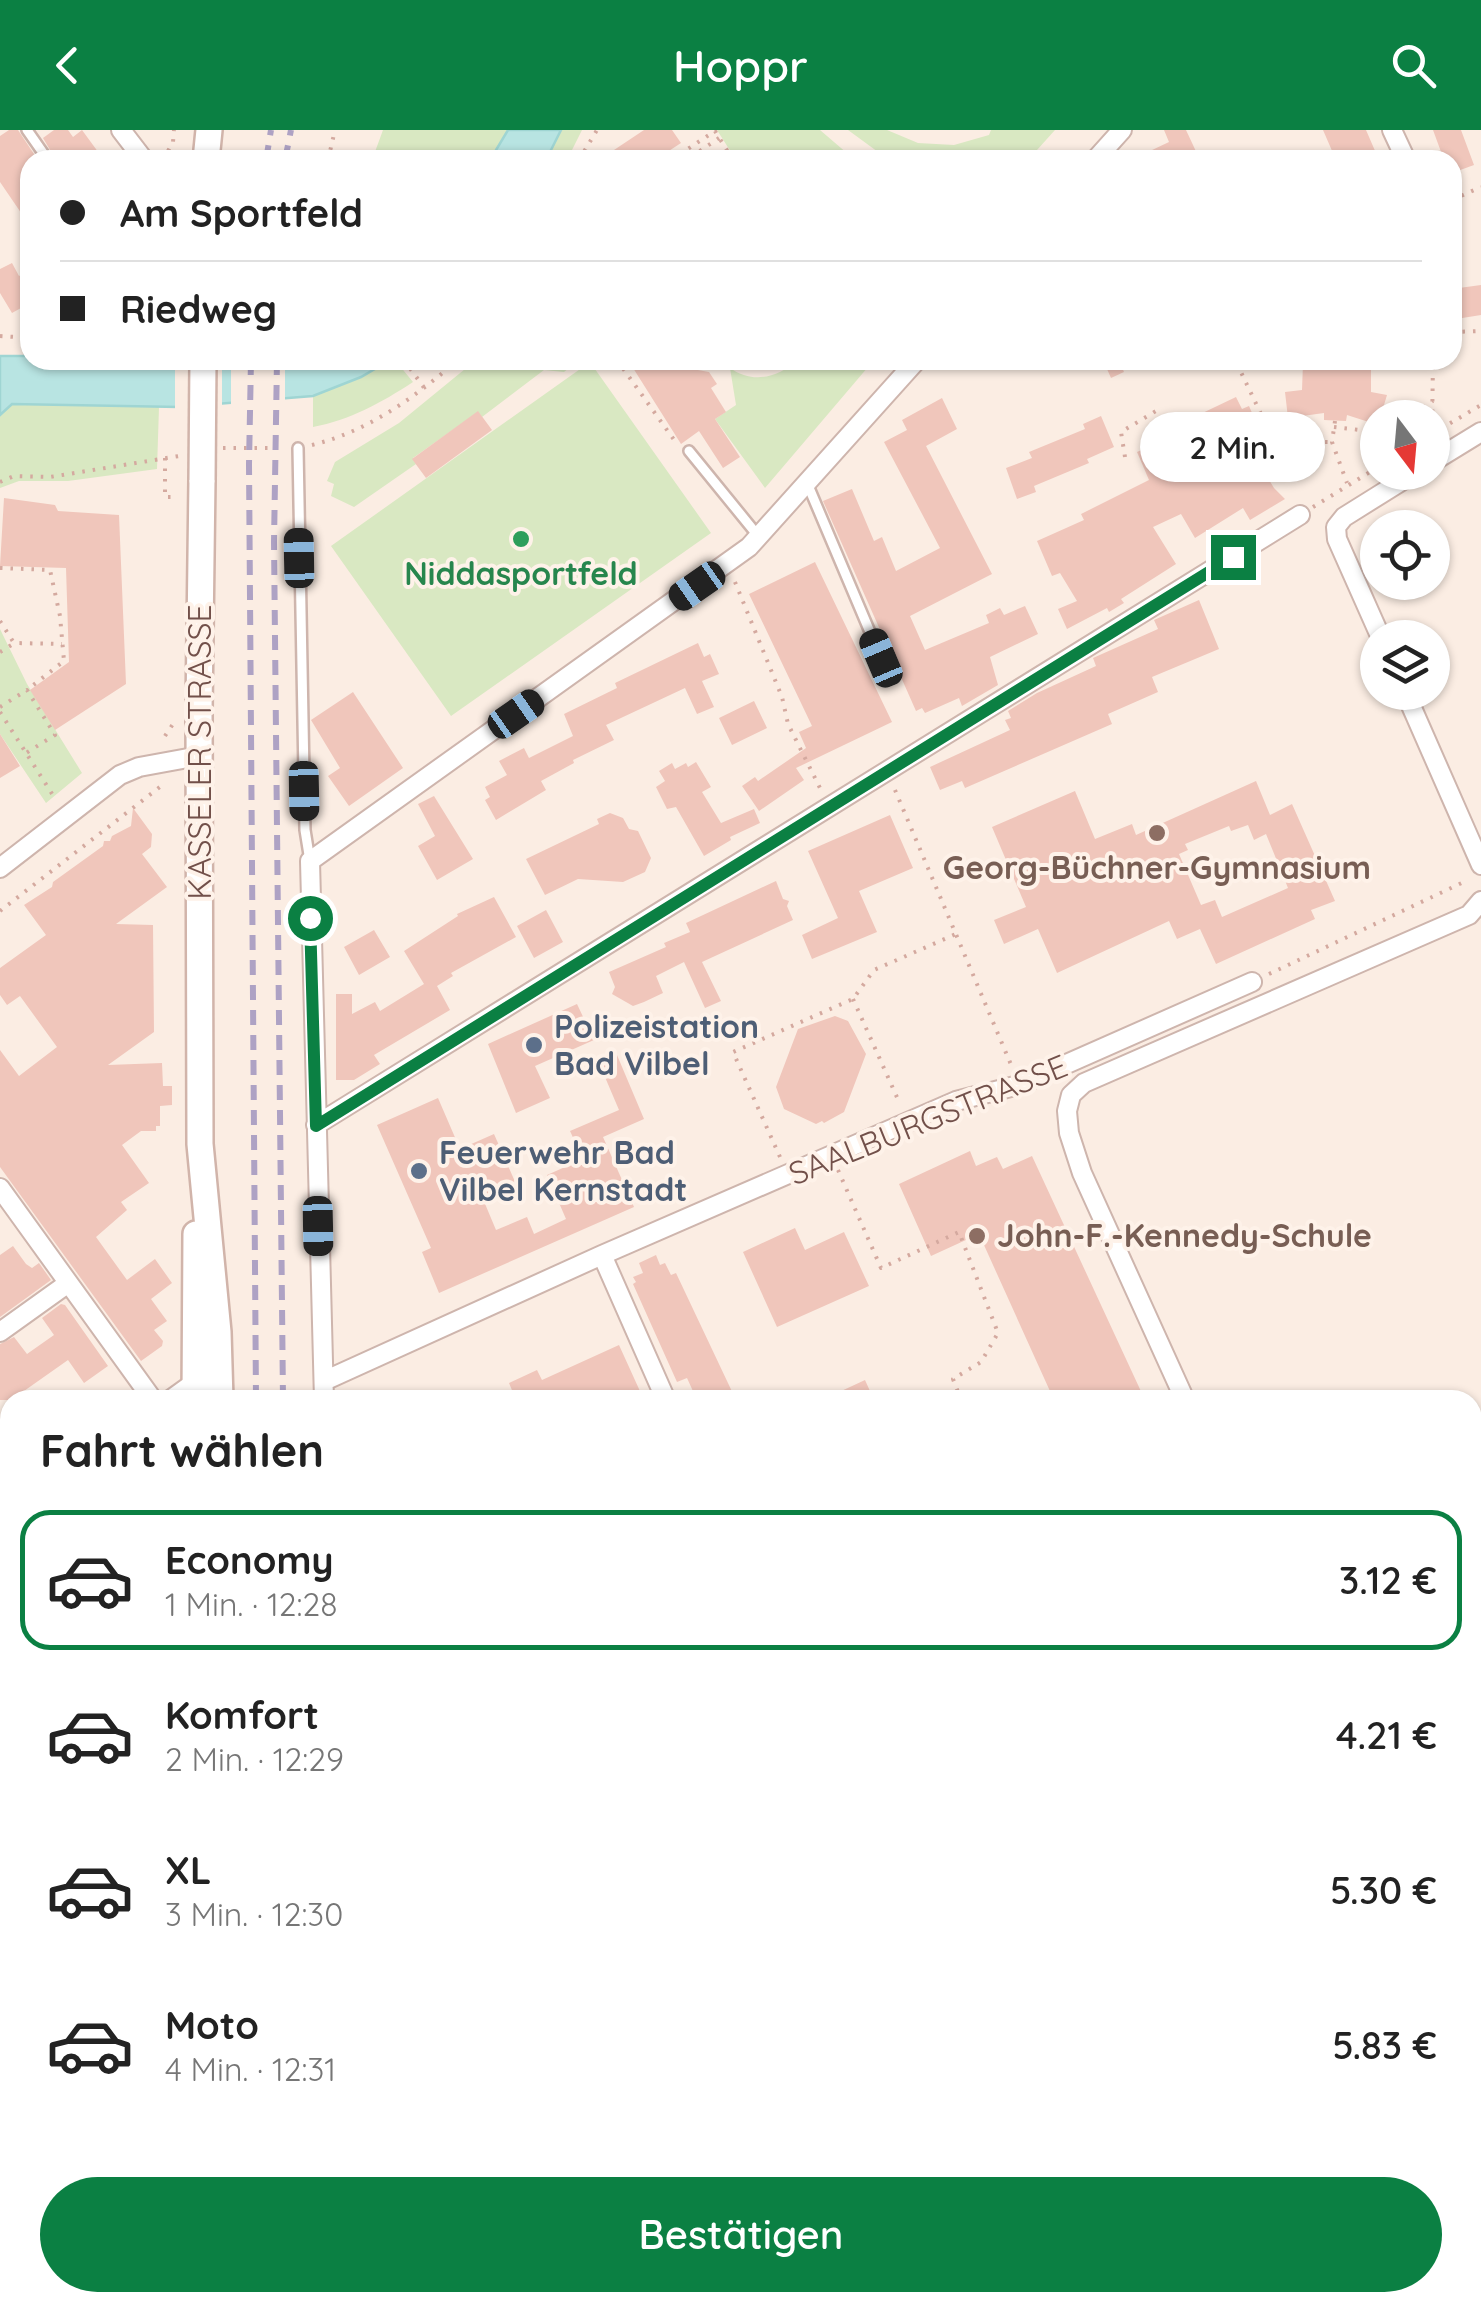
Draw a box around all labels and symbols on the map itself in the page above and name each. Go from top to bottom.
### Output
north arrow [1360,400,1450,490]
callout: 2 Min. [1140,412,1326,482]
car [283,528,315,588]
marker: Niddasportfeld [510,528,532,550]
route end [1211,535,1256,580]
place label: Niddasportfeld [404,553,638,593]
car [664,557,730,615]
street label: KASSELER STRASSE [179,604,219,900]
car [855,625,907,691]
car [483,685,549,743]
car [288,761,320,821]
marker: Georg-Büchner-Gymnasium [1146,822,1168,844]
place label: Georg-Büchner-Gymnasium [943,847,1371,887]
route start [288,896,333,941]
place label: Polizeistation Bad Vilbel [554,1006,759,1083]
marker: Polizeistation Bad Vilbel [523,1034,545,1056]
street label: SAALBURGSTRASSE [782,1045,1073,1193]
place label: Feuerwehr Bad Vilbel Kernstadt [439,1132,687,1209]
marker: Feuerwehr Bad Vilbel Kernstadt [408,1160,430,1182]
car [302,1196,334,1256]
place label: John-F.-Kennedy-Schule [997,1215,1372,1255]
marker: John-F.-Kennedy-Schule [966,1225,988,1247]

